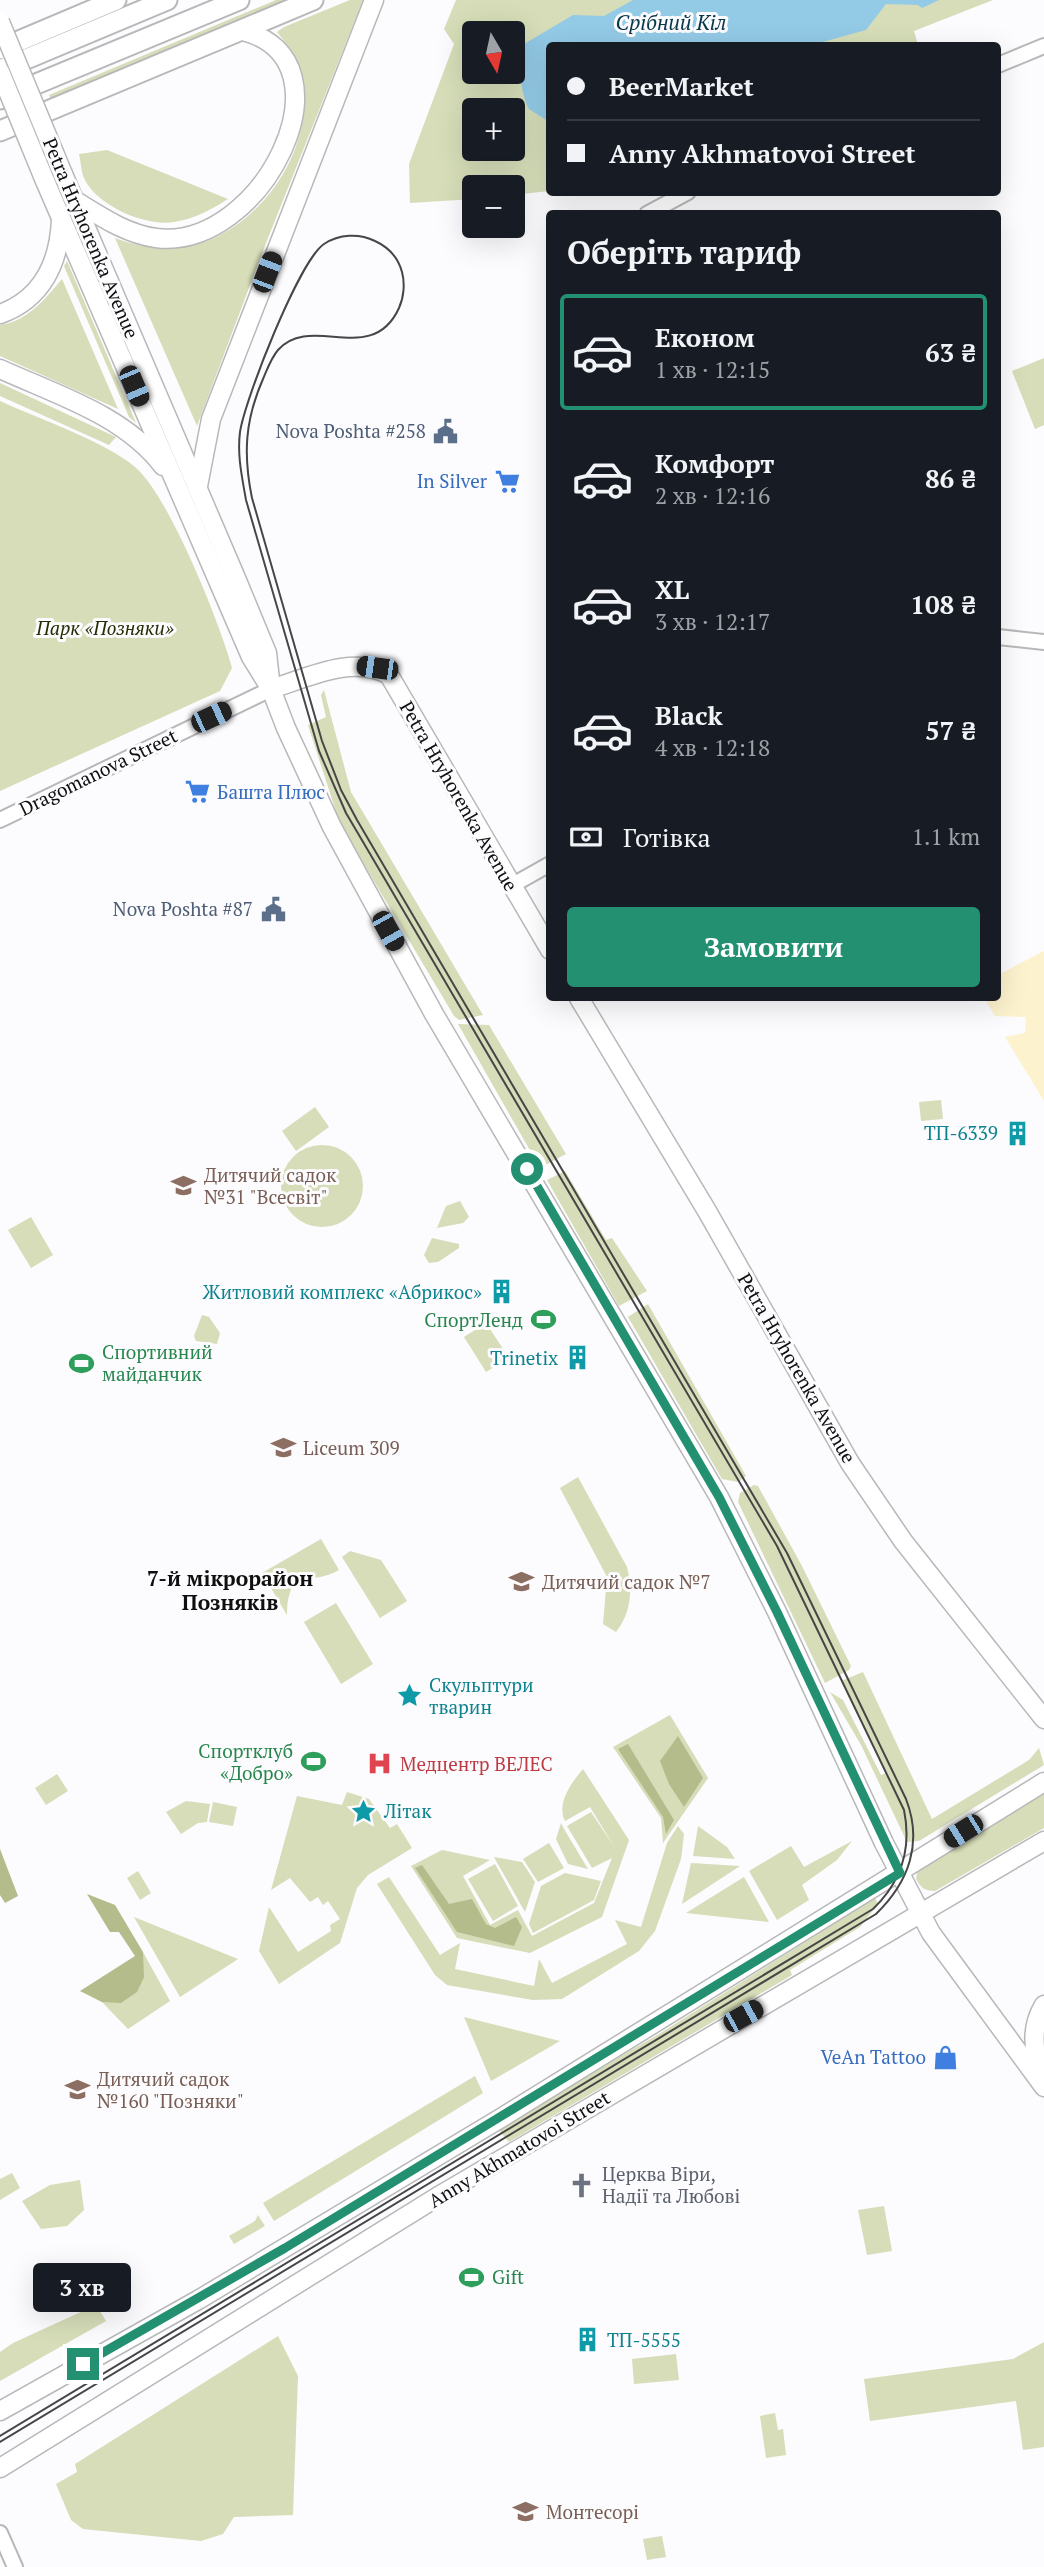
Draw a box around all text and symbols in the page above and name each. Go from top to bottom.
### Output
water label: Срібний Кіл [616,8,726,36]
north arrow [462,21,525,84]
map controls [462,21,525,238]
text: BeerMarket [609,69,754,103]
button: + [462,98,525,161]
street label: Petra Hryhorenka Avenue [38,134,145,342]
text: Anny Akhmatovoi Street [609,136,916,170]
button: − [462,175,525,238]
text: Оберіть тариф [567,231,801,273]
car [250,249,285,295]
text: Економ [655,320,755,354]
icon: car [571,321,634,384]
text: 63 ₴ [925,335,976,369]
text: 1 хв · 12:15 [655,354,770,385]
car [117,363,152,409]
public building icon: Nova Poshta #258 [432,417,460,445]
place label: Nova Poshta #258 [276,418,426,443]
text: Комфорт [655,446,774,480]
icon: car [571,447,634,510]
text: 86 ₴ [925,461,976,495]
supermarket icon: In Silver [493,467,521,495]
place label: In Silver [417,468,488,493]
text: 2 хв · 12:16 [655,480,770,511]
text: XL [655,572,689,606]
icon: car [571,573,634,636]
text: 108 ₴ [910,587,976,621]
text: 3 хв · 12:17 [655,606,770,637]
park label: Парк «Позняки» [35,615,174,640]
car [355,655,400,681]
street label: Petra Hryhorenka Avenue [395,696,524,895]
text: Black [655,698,723,732]
car [188,699,235,735]
icon: car [571,699,634,762]
text: 57 ₴ [925,713,976,747]
street label: Dragomanova Street [15,722,181,821]
text: 4 хв · 12:18 [655,732,770,763]
supermarket icon: Башта Плюс [183,778,211,806]
place label: Башта Плюс [217,779,325,804]
icon: cash [567,818,605,856]
text: Готівка [623,820,711,854]
text: 1.1 km [912,821,980,852]
public building icon: Nova Poshta #87 [259,895,287,923]
place label: Nova Poshta #87 [113,896,253,921]
button: Замовити [567,907,980,987]
car [369,908,408,954]
building icon: ТП-6339 [1004,1119,1032,1147]
place label: ТП-6339 [924,1120,998,1145]
route start [511,1153,543,1185]
place label: Дитячий садок №31 "Всесвіт" [204,1162,337,1209]
school or university icon: Дитячий садок №31 "Всесвіт" [170,1172,198,1200]
street label: Petra Hryhorenka Avenue [733,1268,862,1467]
building icon: Житловий комплекс «Абрикос» [488,1278,516,1306]
place label: Житловий комплекс «Абрикос» [202,1279,482,1304]
sports icon: СпортЛенд [529,1306,557,1334]
place label: СпортЛенд [424,1307,523,1332]
place label: Спортивний майданчик [102,1339,213,1386]
building icon: Trinetix [564,1344,592,1372]
place label: Trinetix [490,1345,558,1370]
sports icon: Спортивний майданчик [68,1349,96,1377]
school or university icon: Liceum 309 [269,1434,297,1462]
place label: Liceum 309 [303,1435,400,1460]
district label: 7-й мікрорайон Позняків [147,1564,313,1616]
school or university icon: Дитячий садок №7 [508,1568,536,1596]
place label: Дитячий садок №7 [542,1569,711,1594]
place label: Скульптури тварин [429,1672,534,1719]
place icon: Скульптури тварин [395,1682,423,1710]
place label: Спортклуб «Добро» [198,1738,293,1785]
sports icon: Спортклуб «Добро» [299,1748,327,1776]
hospital icon: Медцентр ВЕЛЕС [366,1750,394,1778]
place label: Медцентр ВЕЛЕС [400,1751,553,1776]
place icon: Літак [350,1797,378,1825]
place label: Літак [383,1798,432,1823]
car [940,1811,987,1851]
car [720,1997,767,2035]
shop icon: VeAn Tattoo [932,2043,960,2071]
place label: VeAn Tattoo [820,2044,926,2069]
place label: Дитячий садок №160 "Позняки" [97,2066,244,2113]
school or university icon: Дитячий садок №160 "Позняки" [63,2076,91,2104]
street label: Anny Akhmatovoi Street [423,2084,614,2213]
place label: Церква Віри, Надії та Любові [602,2161,740,2208]
church icon: Церква Віри, Надії та Любові [568,2171,596,2199]
callout: 3 хв [34,2262,132,2312]
sports icon: Gift [458,2263,486,2291]
place label: Gift [492,2264,524,2289]
text: 3 хв [59,2272,105,2303]
building icon: ТП-5555 [573,2326,601,2354]
place label: ТП-5555 [607,2327,681,2352]
route end [67,2348,99,2380]
school or university icon: Монтесорі [512,2498,540,2526]
place label: Монтесорі [546,2499,639,2524]

